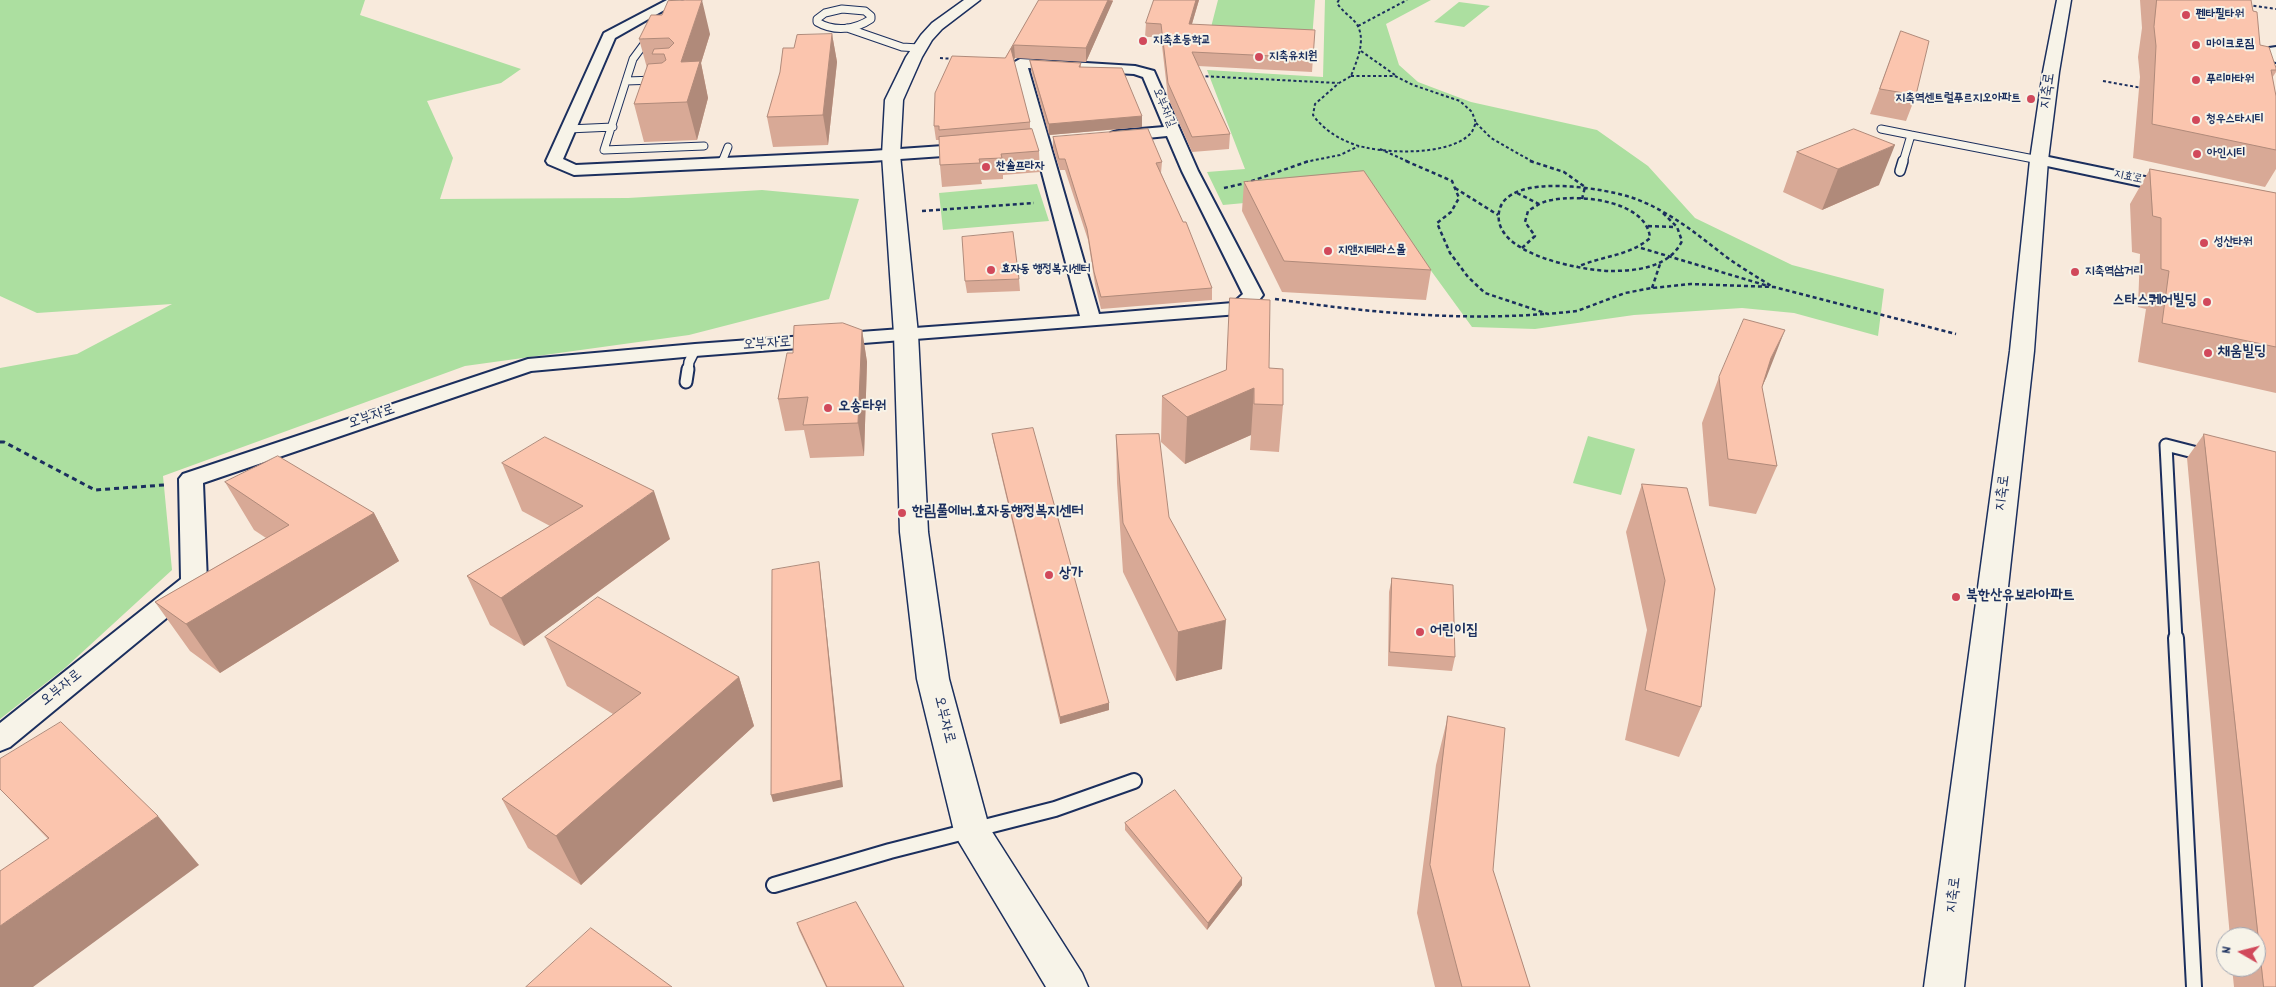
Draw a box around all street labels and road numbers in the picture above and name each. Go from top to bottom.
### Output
street label: 지축로 [2038,72,2060,110]
street label: 오부자1길 [1148,86,1178,130]
street label: 지효로 [2112,168,2144,188]
street label: 오부자로 [742,334,792,356]
street label: 오부자로 [346,402,398,434]
street label: 지축로 [1993,474,2015,512]
street label: 오부자로 [38,667,86,711]
street label: 오부자로 [928,694,958,746]
street label: 지축로 [1944,876,1966,914]

